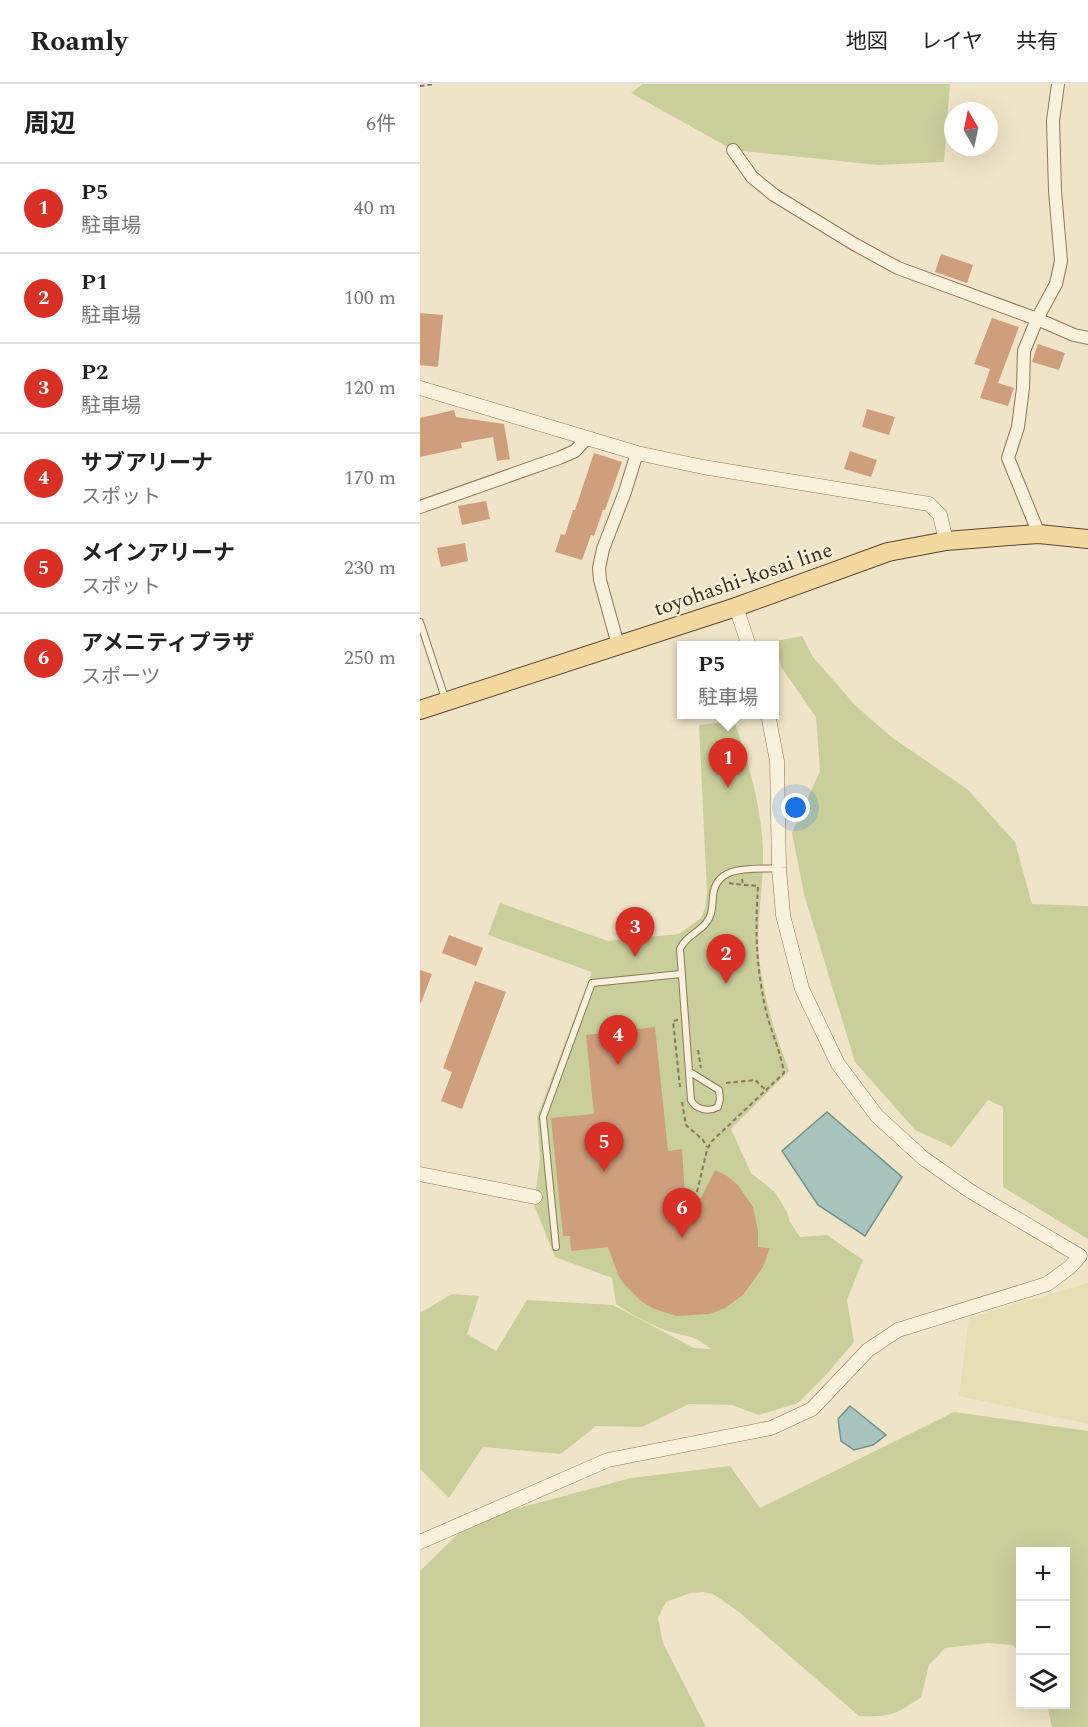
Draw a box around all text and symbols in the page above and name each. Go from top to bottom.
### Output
text: Roamly [30,20,128,63]
text: 地図 [846,26,888,58]
text: レイヤ [921,26,983,58]
text: 共有 [1016,26,1058,58]
north arrow [944,102,998,156]
text: 周辺 [24,104,76,144]
text: 6件 [366,109,396,139]
text: P5 [81,176,108,209]
text: 1 [38,193,49,223]
text: 40 m [354,193,396,223]
text: 駐車場 [81,211,141,241]
text: P1 [81,266,108,299]
text: 2 [38,283,49,313]
text: 100 m [344,283,396,313]
text: 駐車場 [81,301,141,331]
text: P2 [81,356,108,389]
text: 3 [38,373,49,403]
text: 120 m [344,373,396,403]
text: 駐車場 [81,391,141,421]
text: サブアリーナ [81,447,213,480]
text: 4 [38,463,49,493]
text: 170 m [344,463,396,493]
text: スポット [81,482,161,512]
street label: toyohashi-kosai line [650,534,837,626]
text: メインアリーナ [81,537,235,570]
text: 5 [38,553,49,583]
text: 230 m [344,553,396,583]
text: スポット [81,572,161,602]
text: アメニティプラザ [81,627,255,660]
popup [677,641,779,719]
text: 6 [38,643,49,673]
text: 250 m [344,643,396,673]
text: P5 [698,648,725,681]
text: スポーツ [81,662,161,692]
text: 駐車場 [698,683,758,713]
pin: 1 [708,738,748,788]
your location [781,793,810,822]
pin: 3 [616,908,654,957]
pin: 2 [706,934,746,984]
pin: 4 [598,1016,638,1065]
pin: 5 [584,1122,624,1172]
pin: 6 [662,1188,702,1238]
map controls [1016,1547,1070,1709]
button: + [1016,1547,1070,1601]
button: − [1016,1601,1070,1655]
button: layers [1016,1655,1070,1709]

